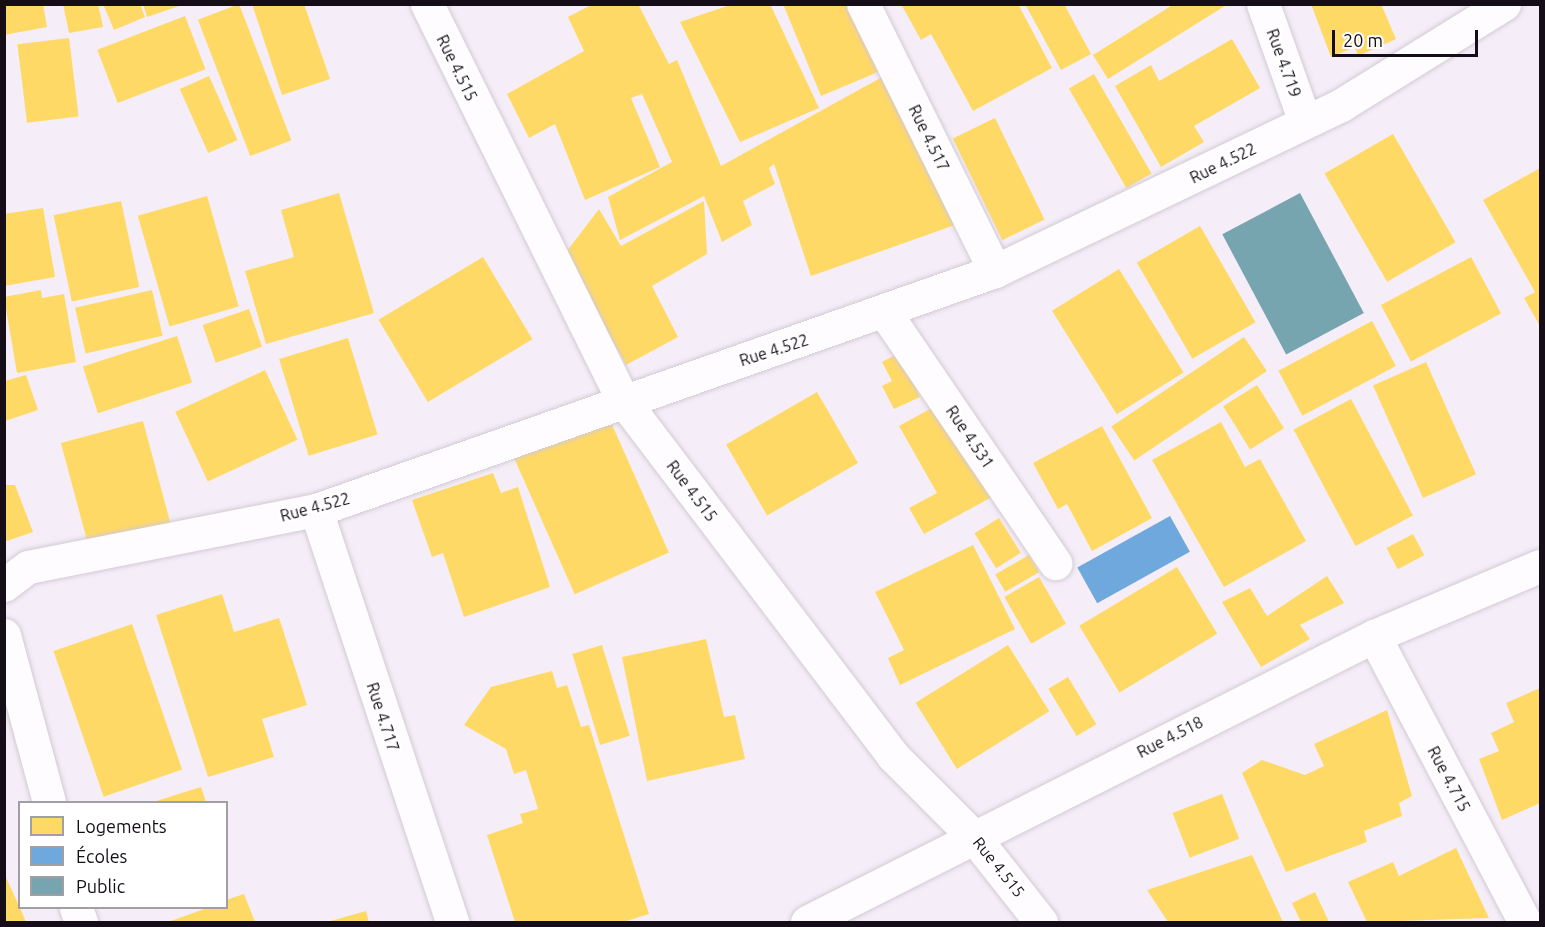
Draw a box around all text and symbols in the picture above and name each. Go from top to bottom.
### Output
scale bar [1335,18,1480,56]
street label: Rue 4.719 [1263,26,1305,100]
text: 20 m [1343,30,1383,50]
street label: Rue 4.515 [433,32,481,104]
street label: Rue 4.517 [905,102,953,174]
street label: Rue 4.522 [1187,139,1259,187]
street label: Rue 4.522 [737,330,811,370]
street label: Rue 4.531 [942,402,998,472]
street label: Rue 4.515 [663,457,721,525]
street label: Rue 4.522 [278,488,352,526]
street label: Rue 4.717 [363,680,403,754]
street label: Rue 4.518 [1134,712,1206,762]
street label: Rue 4.715 [1424,743,1474,815]
legend [18,801,228,909]
text: Logements [76,816,167,836]
street label: Rue 4.515 [969,833,1029,901]
text: Écoles [76,846,127,866]
text: Public [76,876,125,896]

